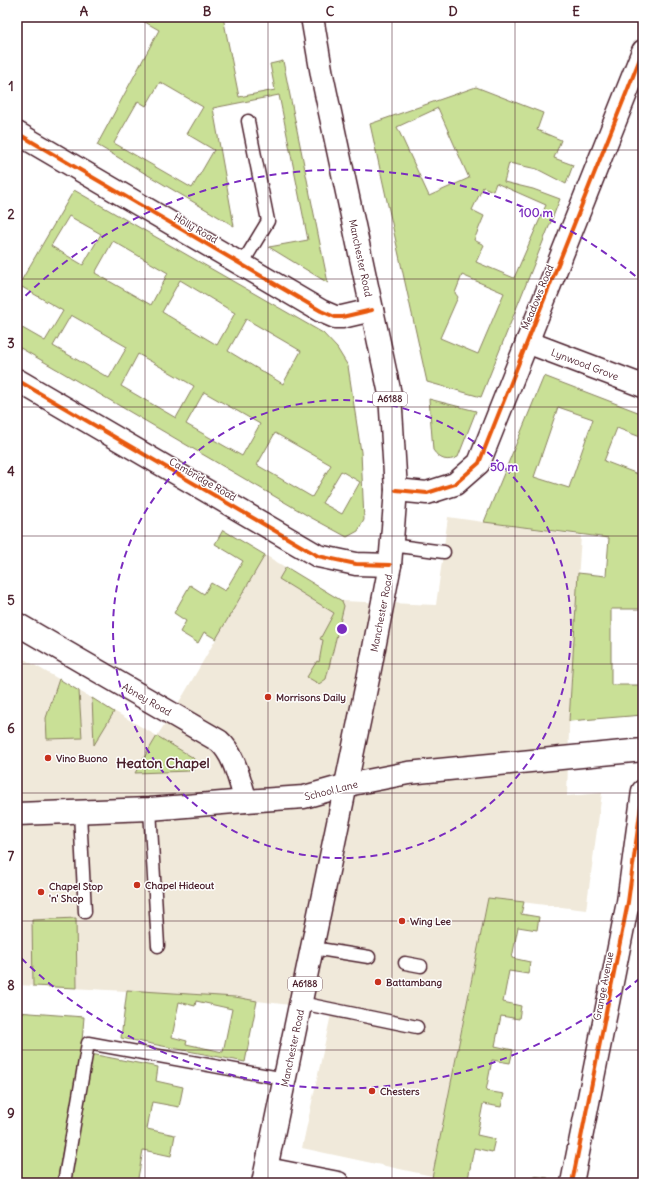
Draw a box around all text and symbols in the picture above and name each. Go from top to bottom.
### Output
text: A [80,3,89,20]
text: B [203,3,212,20]
text: C [326,3,335,20]
text: D [448,3,458,20]
text: E [572,3,580,20]
text: 1 [8,78,14,95]
text: 100 m [519,205,553,220]
text: 2 [7,206,15,223]
street label: Holly Road [171,211,220,246]
street label: Manchester Road [346,218,375,298]
street label: Meadows Road [519,263,556,332]
text: 3 [7,335,15,352]
street label: Lynwood Grove [549,346,620,383]
road number: A6188 [373,392,407,406]
street label: Cambridge Road [167,455,239,504]
text: 50 m [490,459,519,474]
text: 4 [7,463,15,480]
street label: Manchester Road [368,573,395,653]
text: 5 [7,592,15,609]
centre of rings [335,622,349,636]
street label: Abney Road [120,680,174,719]
place label: Morrisons Daily [276,691,346,704]
marker: Morrisons Daily [263,692,273,702]
text: 6 [7,720,15,737]
place label: Vino Buono [56,752,108,765]
marker: Vino Buono [43,753,53,763]
district label: Heaton Chapel [116,754,210,772]
street label: School Lane [303,778,359,803]
text: 7 [8,848,15,865]
place label: Chapel Hideout [145,879,215,892]
place label: Chapel Stop 'n' Shop [49,880,103,905]
marker: Chapel Hideout [132,880,142,890]
marker: Chapel Stop 'n' Shop [36,887,46,897]
place label: Wing Lee [410,915,452,928]
marker: Wing Lee [397,916,407,926]
street label: Grange Avenue [590,951,617,1021]
place label: Battambang [386,976,442,989]
text: 8 [7,977,15,994]
road number: A6188 [288,977,322,991]
marker: Battambang [373,977,383,987]
street label: Manchester Road [278,1008,307,1088]
place label: Chesters [380,1085,420,1098]
marker: Chesters [367,1086,377,1096]
text: 9 [7,1105,15,1122]

